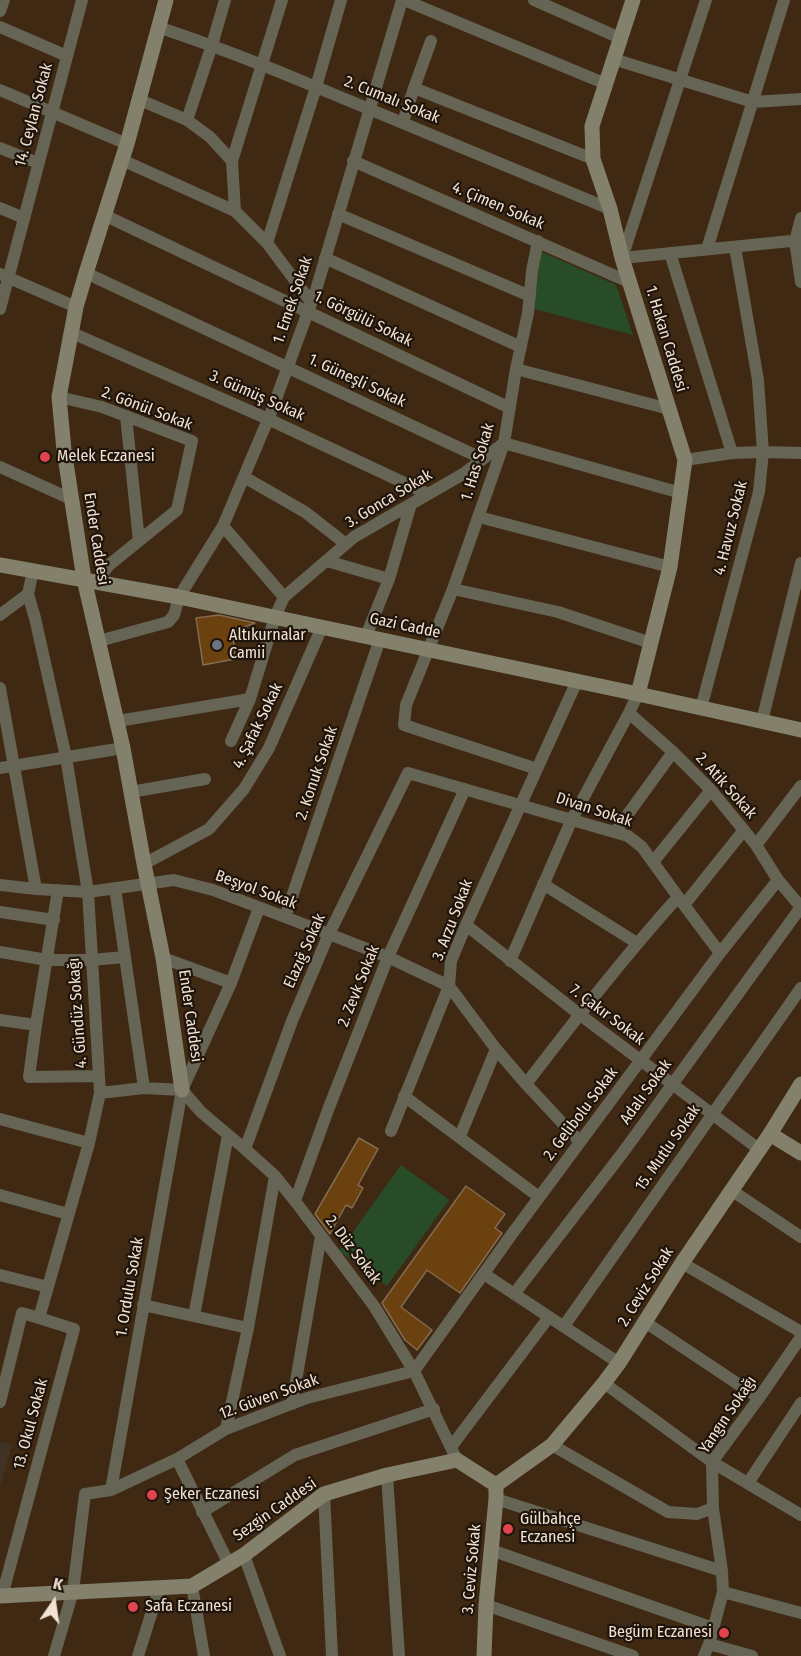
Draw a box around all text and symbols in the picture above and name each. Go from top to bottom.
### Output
street label: 14. Ceylan Sokak [11,61,57,169]
street label: 2. Cumalı Sokak [341,72,443,128]
street label: 4. Çimen Sokak [449,178,547,234]
street label: 1. Emek Sokak [269,254,317,346]
street label: 1. Hakan Caddesi [641,284,691,394]
street label: 1. Görgülü Sokak [311,287,415,351]
street label: 1. Güneşli Sokak [305,350,409,412]
street label: 3. Gümüş Sokak [206,366,308,426]
street label: 2. Gönül Sokak [99,383,195,435]
street label: 1. Has Sokak [457,421,499,503]
place label: Melek Eczanesi [57,447,155,467]
marker: Melek Eczanesi [38,450,52,464]
street label: 3. Gonca Sokak [342,466,436,532]
street label: 4. Havuz Sokak [710,479,752,577]
street label: Ender Caddesi [79,491,113,587]
street label: Gazi Cadde [368,609,442,643]
place label: Altıkurnalar Camii [229,626,306,664]
marker: Altıkurnalar Camii [210,638,224,652]
street label: 4. Şafak Sokak [229,680,287,772]
street label: 2. Konuk Sokak [292,724,342,822]
street label: 2. Atik Sokak [691,749,761,823]
street label: Divan Sokak [553,789,635,831]
street label: Beşyol Sokak [212,866,300,914]
street label: 3. Arzu Sokak [429,877,477,963]
street label: Elazığ Sokak [280,911,330,991]
street label: 2. Zevk Sokak [334,942,384,1030]
street label: 4. Gündüz Sokağı [65,957,91,1069]
street label: Ender Caddesi [174,968,206,1064]
street label: 7. Çakır Sokak [566,981,648,1049]
street label: Adalı Sokak [616,1056,676,1128]
street label: 2. Gelibolu Sokak [540,1064,622,1164]
street label: 15. Mutlu Sokak [631,1101,705,1195]
street label: 2. Düz Sokak [321,1212,385,1288]
street label: 1. Ordulu Sokak [112,1236,148,1338]
street label: 2. Ceviz Sokak [614,1244,678,1330]
street label: 12. Güven Sokak [217,1370,321,1424]
street label: Yangın Sokağı [695,1373,761,1457]
street label: 13. Okul Sokak [10,1376,52,1472]
street label: Sezgin Caddesi [230,1474,320,1546]
place label: Şeker Eczanesi [164,1485,260,1505]
marker: Şeker Eczanesi [145,1488,159,1502]
place label: Gülbahçe Eczanesi [520,1510,581,1548]
marker: Gülbahçe Eczanesi [501,1522,515,1536]
street label: 3. Ceviz Sokak [459,1523,485,1615]
north arrow [24,1572,84,1632]
text: K [51,1574,65,1594]
place label: Safa Eczanesi [145,1597,232,1617]
marker: Safa Eczanesi [126,1600,140,1614]
place label: Begüm Eczanesi [608,1623,712,1643]
marker: Begüm Eczanesi [717,1626,731,1640]

